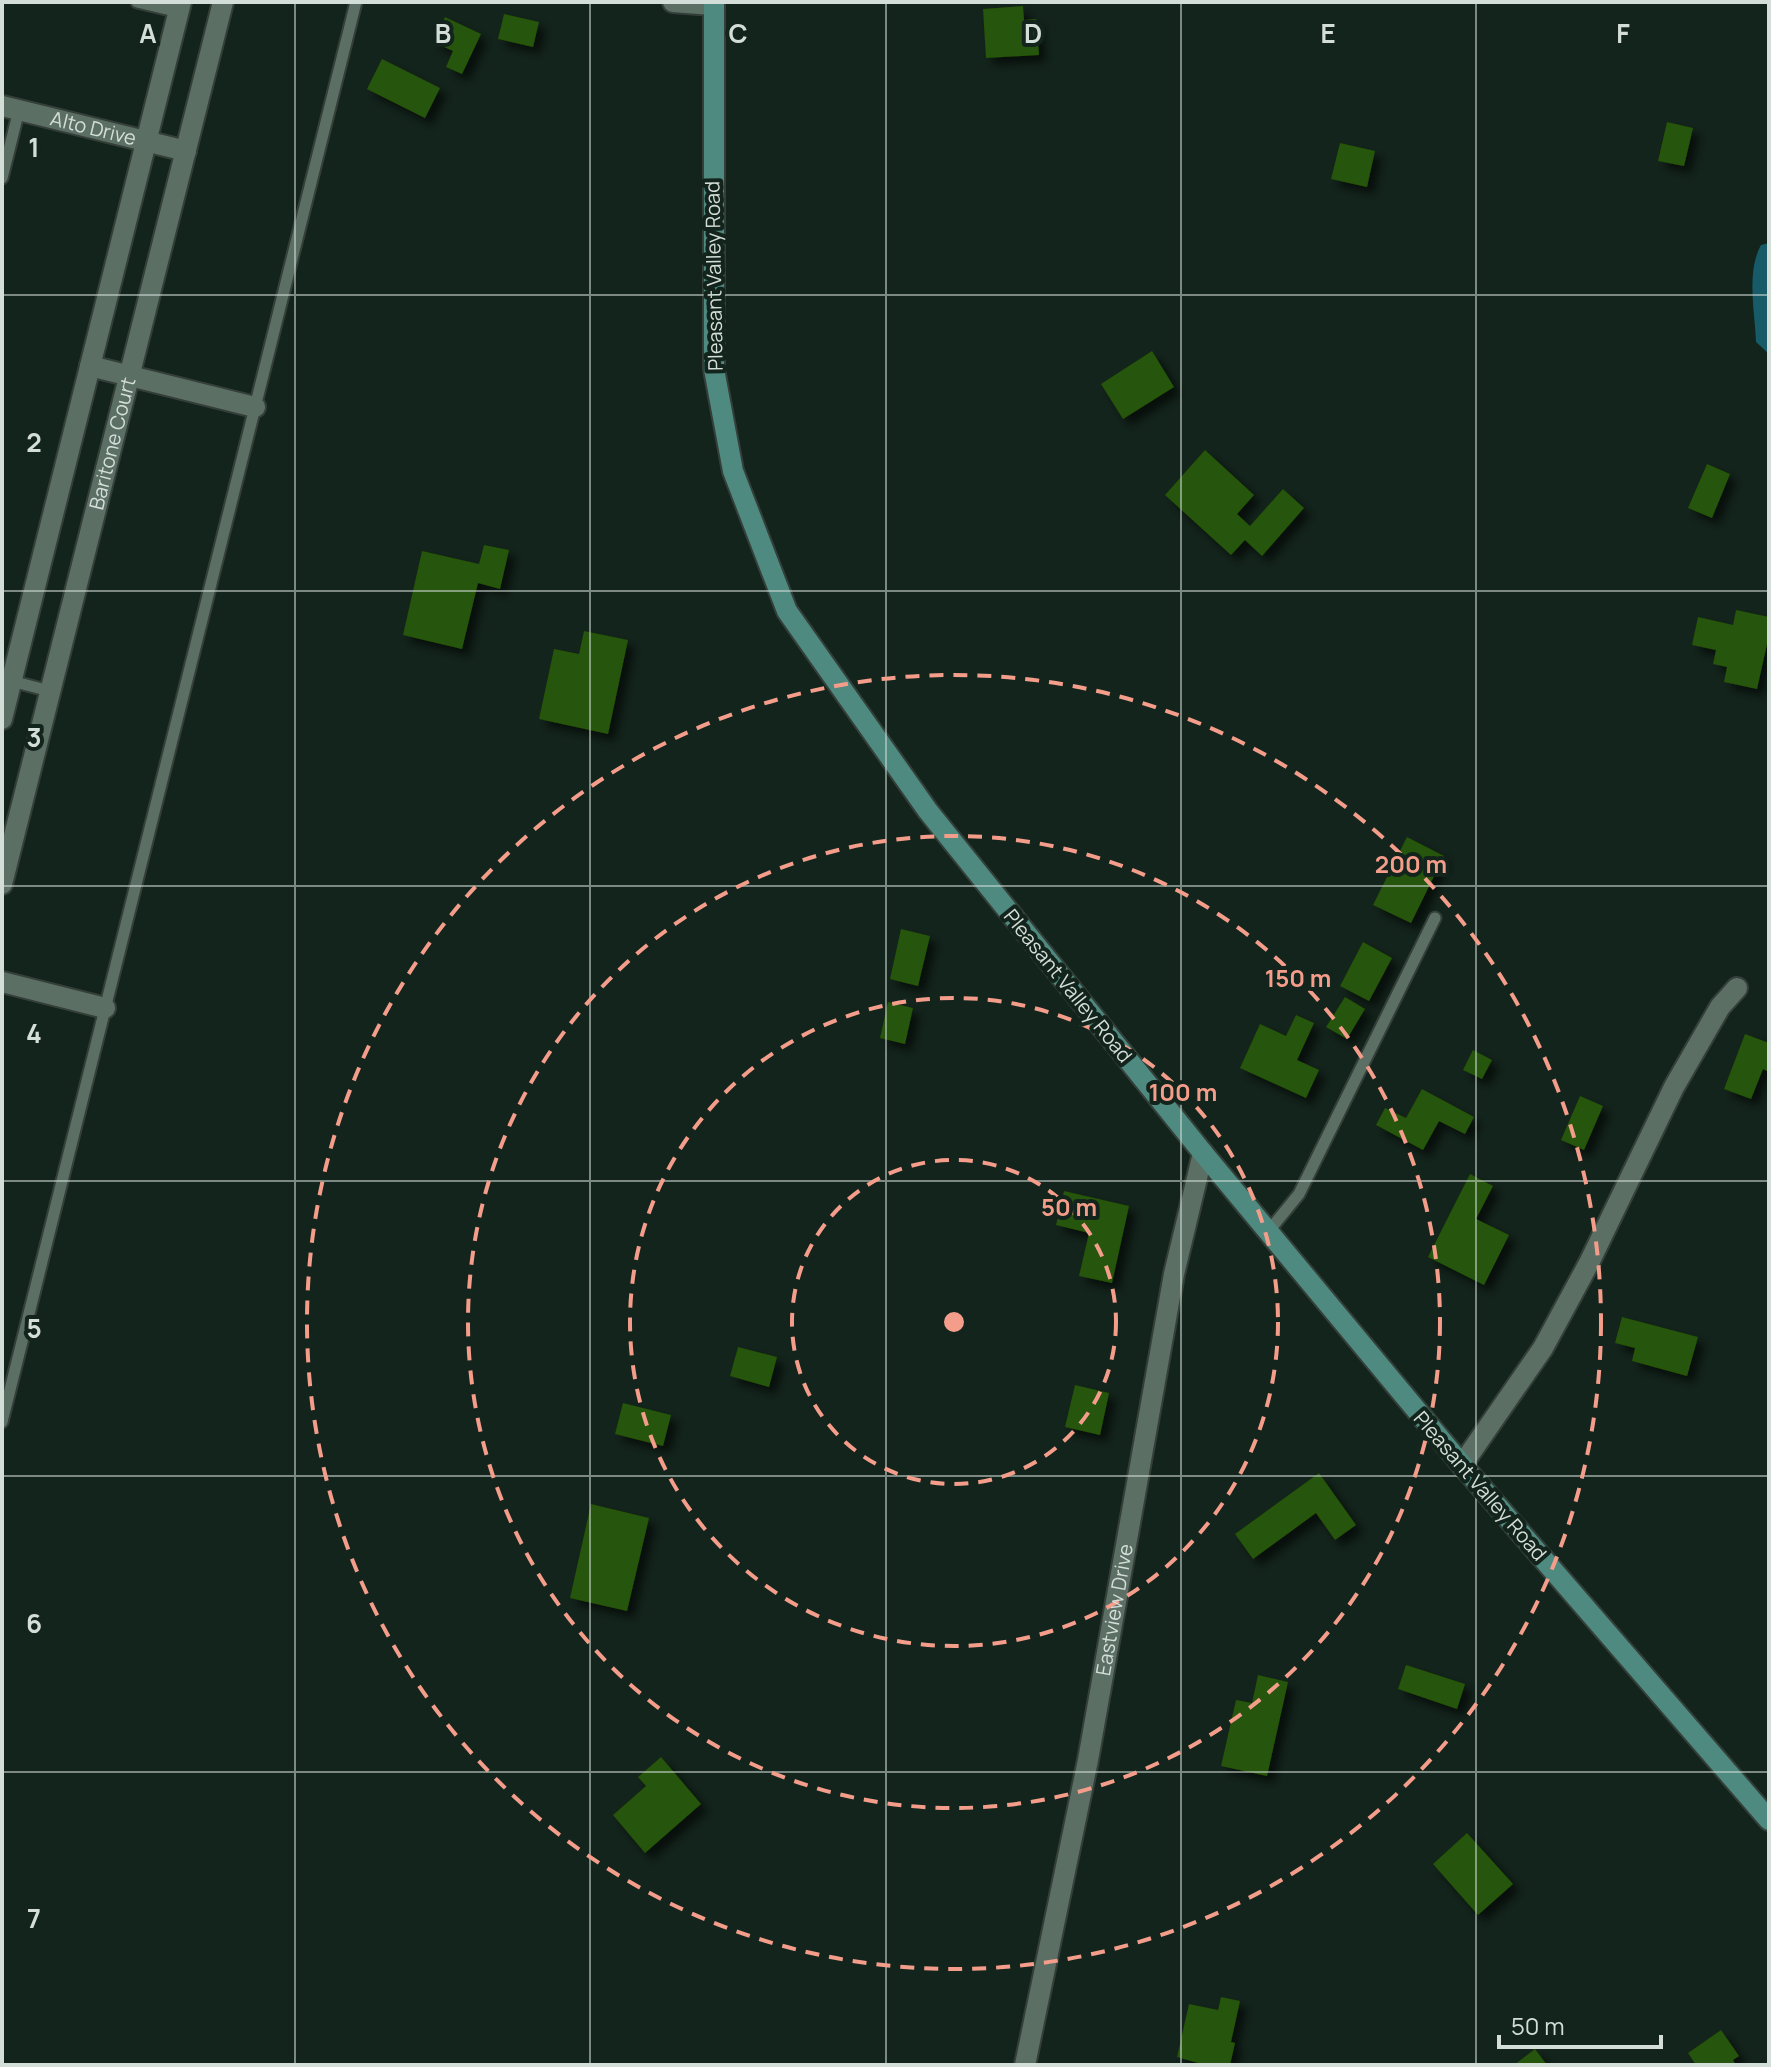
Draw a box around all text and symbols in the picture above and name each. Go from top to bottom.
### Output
text: A [139,15,157,51]
text: B [435,15,451,51]
text: C [728,15,748,51]
text: D [1024,15,1042,51]
text: E [1320,15,1336,51]
text: F [1616,15,1630,51]
street label: Alto Drive [48,104,139,151]
text: 1 [28,129,40,165]
street label: Pleasant Valley Road [698,181,729,371]
street label: Baritone Court [82,374,141,513]
text: 2 [26,424,42,460]
text: 3 [26,719,42,755]
text: 200 m [1375,847,1447,880]
street label: Pleasant Valley Road [998,903,1139,1068]
text: 150 m [1265,961,1331,994]
text: 4 [26,1015,42,1051]
text: 100 m [1149,1075,1217,1108]
text: 50 m [1041,1190,1097,1223]
centre of rings [940,1308,968,1336]
text: 5 [26,1310,42,1346]
street label: Pleasant Valley Road [1408,1405,1553,1566]
street label: Eastview Drive [1089,1542,1139,1678]
text: 6 [26,1605,42,1641]
text: 7 [27,1900,41,1936]
scale bar [1499,1999,1661,2049]
text: 50 m [1511,2009,1565,2042]

